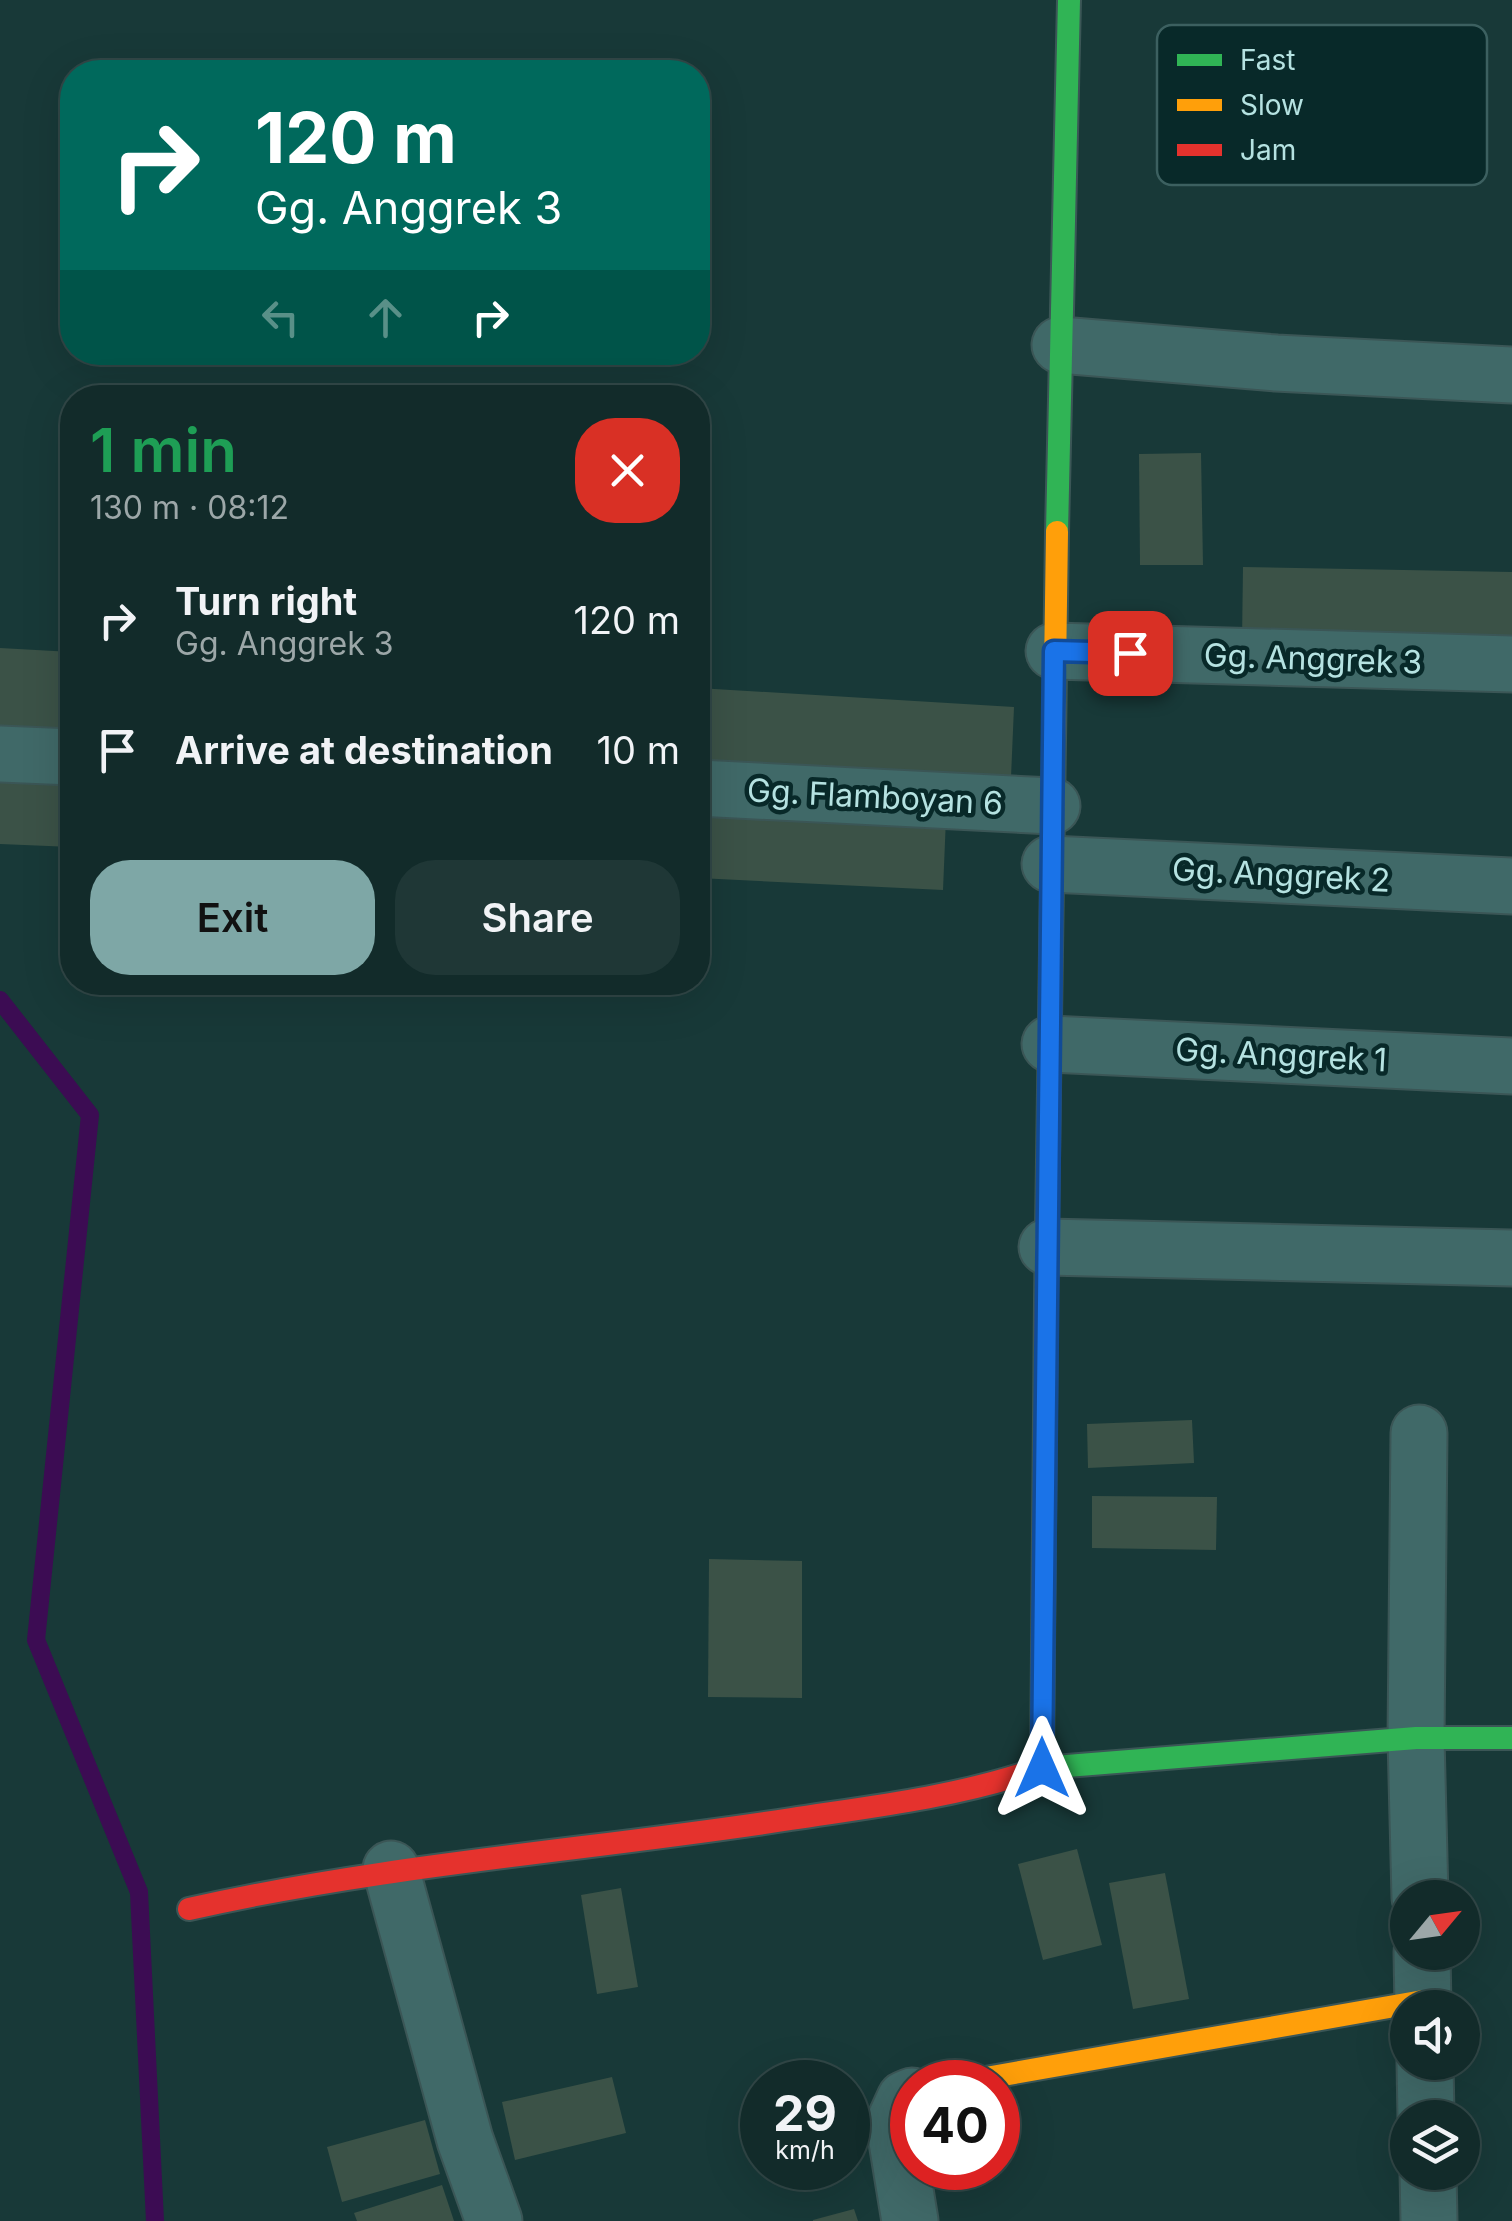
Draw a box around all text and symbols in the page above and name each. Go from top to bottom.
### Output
legend [1157,25,1487,185]
text: Fast [1240,43,1296,77]
text: Slow [1240,88,1304,122]
text: 120 m [255,95,457,180]
icon: right [90,100,220,230]
text: Jam [1240,133,1296,167]
text: Gg. Anggrek 3 [255,180,562,235]
icon: left [253,290,308,345]
icon: ahead [358,290,413,345]
icon: right [463,290,518,345]
text: 1 min [90,414,237,486]
button: close [575,418,680,523]
text: 130 m · 08:12 [90,488,289,527]
text: Turn right [175,578,357,624]
icon: right [90,593,145,648]
text: 120 m [573,597,680,643]
pin [1088,611,1173,696]
text: Gg. Anggrek 3 [175,624,393,663]
icon: arrive [1103,626,1158,681]
street label: Gg. Anggrek 3 [1203,635,1423,682]
icon: arrive [90,723,145,778]
text: Arrive at destination [175,727,553,773]
text: 10 m [597,727,680,773]
street label: Gg. Flamboyan 6 [746,770,1004,823]
street label: Gg. Anggrek 2 [1171,849,1391,900]
button: Exit [90,860,375,975]
button: Share [395,860,680,975]
street label: Gg. Anggrek 1 [1174,1029,1388,1080]
position arrow [990,1716,1094,1820]
north arrow [1390,1880,1480,1970]
map controls [1390,1880,1480,2190]
button: sound [1390,1990,1480,2080]
speed limit sign: 40 [890,2060,1020,2190]
text: 29 [773,2083,837,2143]
button: layers [1390,2100,1480,2190]
text: km/h [775,2135,835,2165]

